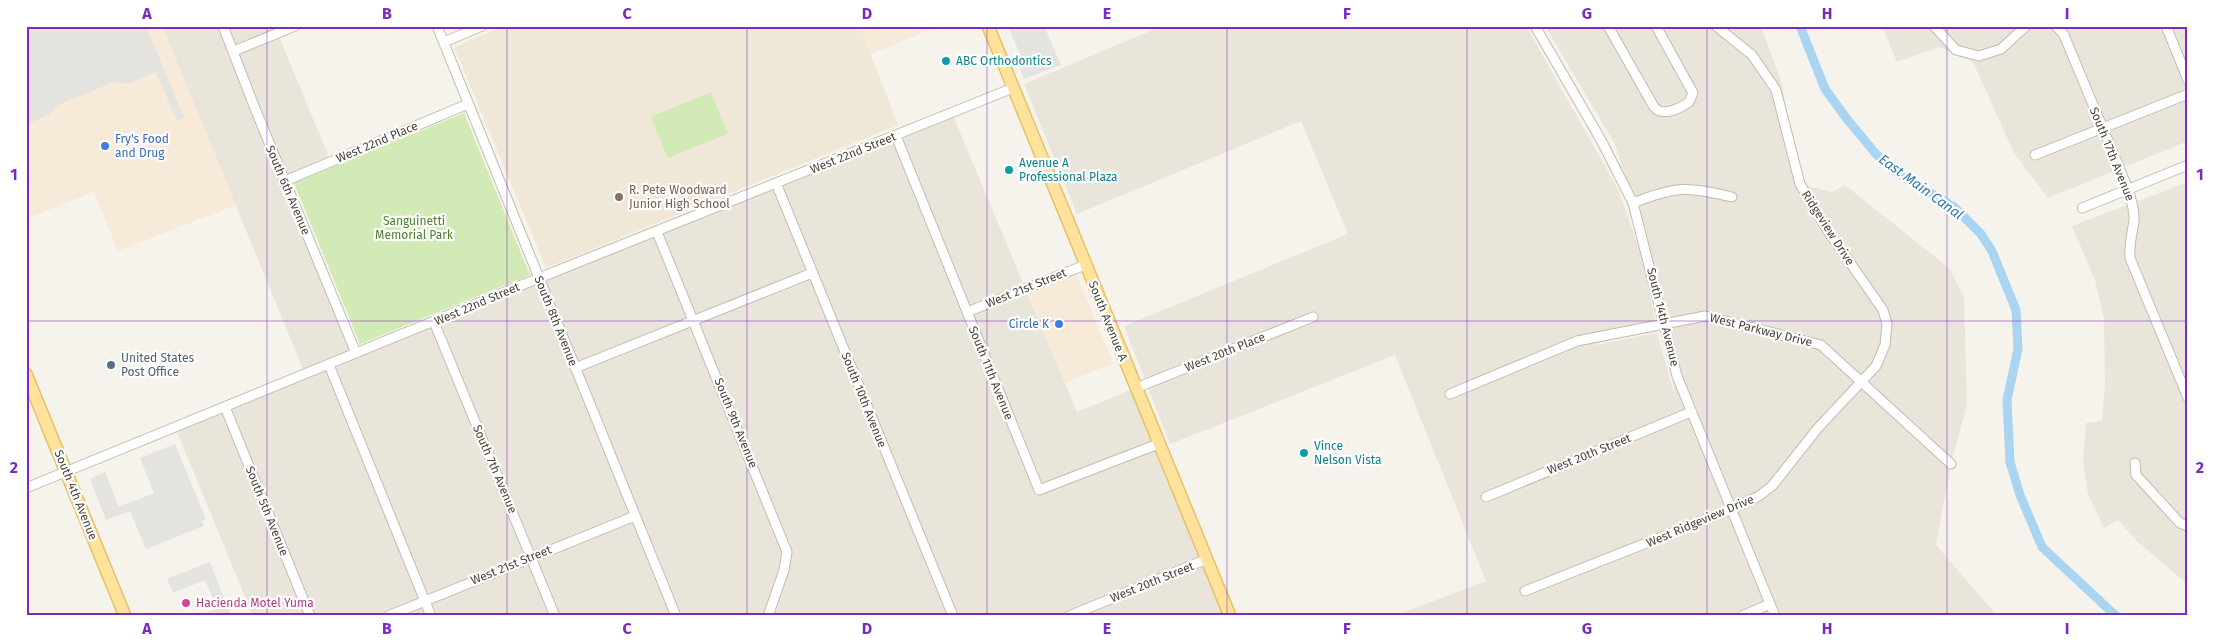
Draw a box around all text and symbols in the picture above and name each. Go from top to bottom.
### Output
text: A [141,4,152,23]
text: B [382,4,392,23]
text: C [622,4,632,23]
text: D [862,4,872,23]
text: E [1103,4,1111,23]
text: F [1343,4,1351,23]
text: G [1582,4,1592,23]
text: H [1822,4,1832,23]
text: I [2065,4,2069,23]
place label: ABC Orthodontics [956,54,1052,68]
marker: ABC Orthodontics [940,55,952,67]
street label: South 17th Avenue [2087,105,2137,203]
street label: West 22nd Place [334,118,420,166]
street label: West 22nd Street [808,129,899,177]
place label: Fry's Food and Drug [115,132,169,160]
marker: Fry's Food and Drug [99,140,111,152]
street label: South 6th Avenue [263,143,313,237]
water label: East Main Canal [1875,151,1967,223]
place label: Avenue A Professional Plaza [1019,156,1118,184]
marker: Avenue A Professional Plaza [1003,164,1015,176]
text: 1 [10,165,18,184]
text: 1 [2196,165,2204,184]
place label: R. Pete Woodward Junior High School [629,183,730,211]
street label: Ridgeview Drive [1799,188,1857,268]
marker: R. Pete Woodward Junior High School [613,191,625,203]
park label: Sanguinetti Memorial Park [375,214,454,242]
street label: West 21st Street [984,265,1069,311]
street label: South 14th Avenue [1644,266,1682,368]
street label: South 8th Avenue [532,274,580,368]
street label: West 22nd Street [432,279,522,328]
street label: South Avenue A [1086,279,1130,363]
street label: West Parkway Drive [1708,310,1814,350]
place label: Circle K [1009,317,1050,331]
marker: Circle K [1053,318,1065,330]
street label: South 11th Avenue [966,324,1016,422]
street label: West 20th Place [1183,329,1267,375]
street label: South 10th Avenue [839,350,889,450]
place label: United States Post Office [121,351,194,379]
marker: United States Post Office [105,359,117,371]
street label: South 9th Avenue [712,376,760,470]
street label: South 7th Avenue [470,423,520,515]
street label: West 20th Street [1545,431,1634,477]
place label: Vince Nelson Vista [1314,439,1382,467]
marker: Vince Nelson Vista [1298,447,1310,459]
street label: South 4th Avenue [52,448,100,542]
text: 2 [10,458,18,477]
text: 2 [2196,458,2204,477]
street label: South 5th Avenue [243,464,291,558]
street label: West Ridgeview Drive [1644,492,1756,550]
street label: West 21st Street [469,542,554,588]
street label: West 20th Street [1108,559,1197,605]
place label: Hacienda Motel Yuma [196,596,314,610]
marker: Hacienda Motel Yuma [180,597,192,609]
text: A [141,619,152,638]
text: B [382,619,392,638]
text: C [622,619,632,638]
text: D [862,619,872,638]
text: E [1103,619,1111,638]
text: F [1343,619,1351,638]
text: G [1582,619,1592,638]
text: H [1822,619,1832,638]
text: I [2065,619,2069,638]

